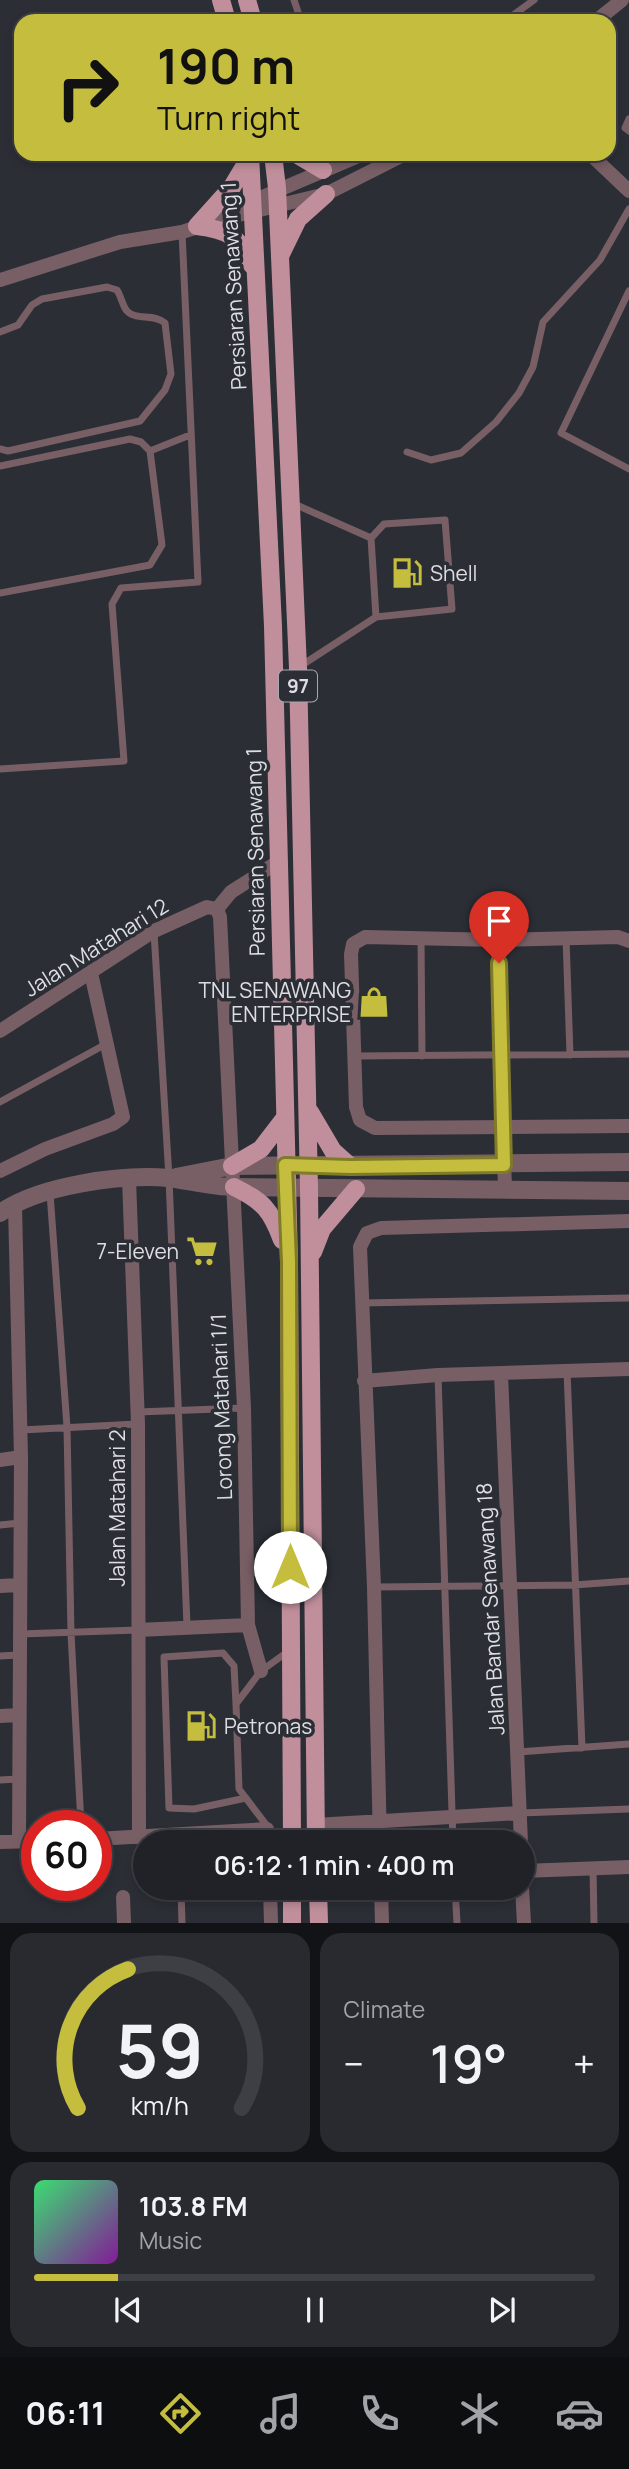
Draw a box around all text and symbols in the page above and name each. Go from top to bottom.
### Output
text: 190 m [157,32,295,99]
icon: right [42,42,133,133]
text: Turn right [157,96,300,140]
street label: Persiaran Senawang 1 [214,181,252,391]
fuel station icon: Shell [390,556,424,590]
place label: Shell [430,559,478,587]
road number: 97 [279,670,317,702]
street label: Persiaran Senawang 1 [239,748,271,956]
street label: Jalan Matahari 12 [19,891,173,1003]
pin [469,891,529,963]
icon: arrive [480,902,518,940]
place label: TNL SENAWANG ENTERPRISE [198,976,351,1028]
shop icon: TNL SENAWANG ENTERPRISE [357,985,391,1019]
supermarket icon: 7-Eleven [185,1234,219,1268]
place label: 7-Eleven [97,1237,179,1265]
street label: Lorong Matahari 1/1 [204,1313,238,1501]
street label: Jalan Matahari 2 [103,1430,131,1586]
street label: Jalan Bandar Senawang 18 [469,1482,511,1736]
position arrow [253,1530,327,1604]
fuel station icon: Petronas [184,1709,218,1743]
place label: Petronas [224,1712,312,1740]
speed limit sign: 60 [21,1810,112,1901]
text: 06:12 · 1 min · 400 m [214,1847,454,1883]
text: Climate [344,1993,425,2025]
text: 59 [116,2001,204,2101]
text: 19° [430,2028,507,2099]
text: − [344,2037,364,2089]
text: + [573,2037,595,2089]
text: km/h [131,2088,189,2123]
text: 103.8 FM [139,2188,247,2224]
text: Music [139,2224,202,2256]
icon: previous [109,2291,147,2329]
icon: pause [296,2291,334,2329]
icon: next [483,2291,521,2329]
icon: directions [156,2389,205,2438]
icon: music [256,2389,305,2438]
icon: phone [355,2389,404,2438]
icon: climate [455,2389,504,2438]
icon: car [555,2389,604,2438]
text: 06:11 [25,2391,105,2435]

